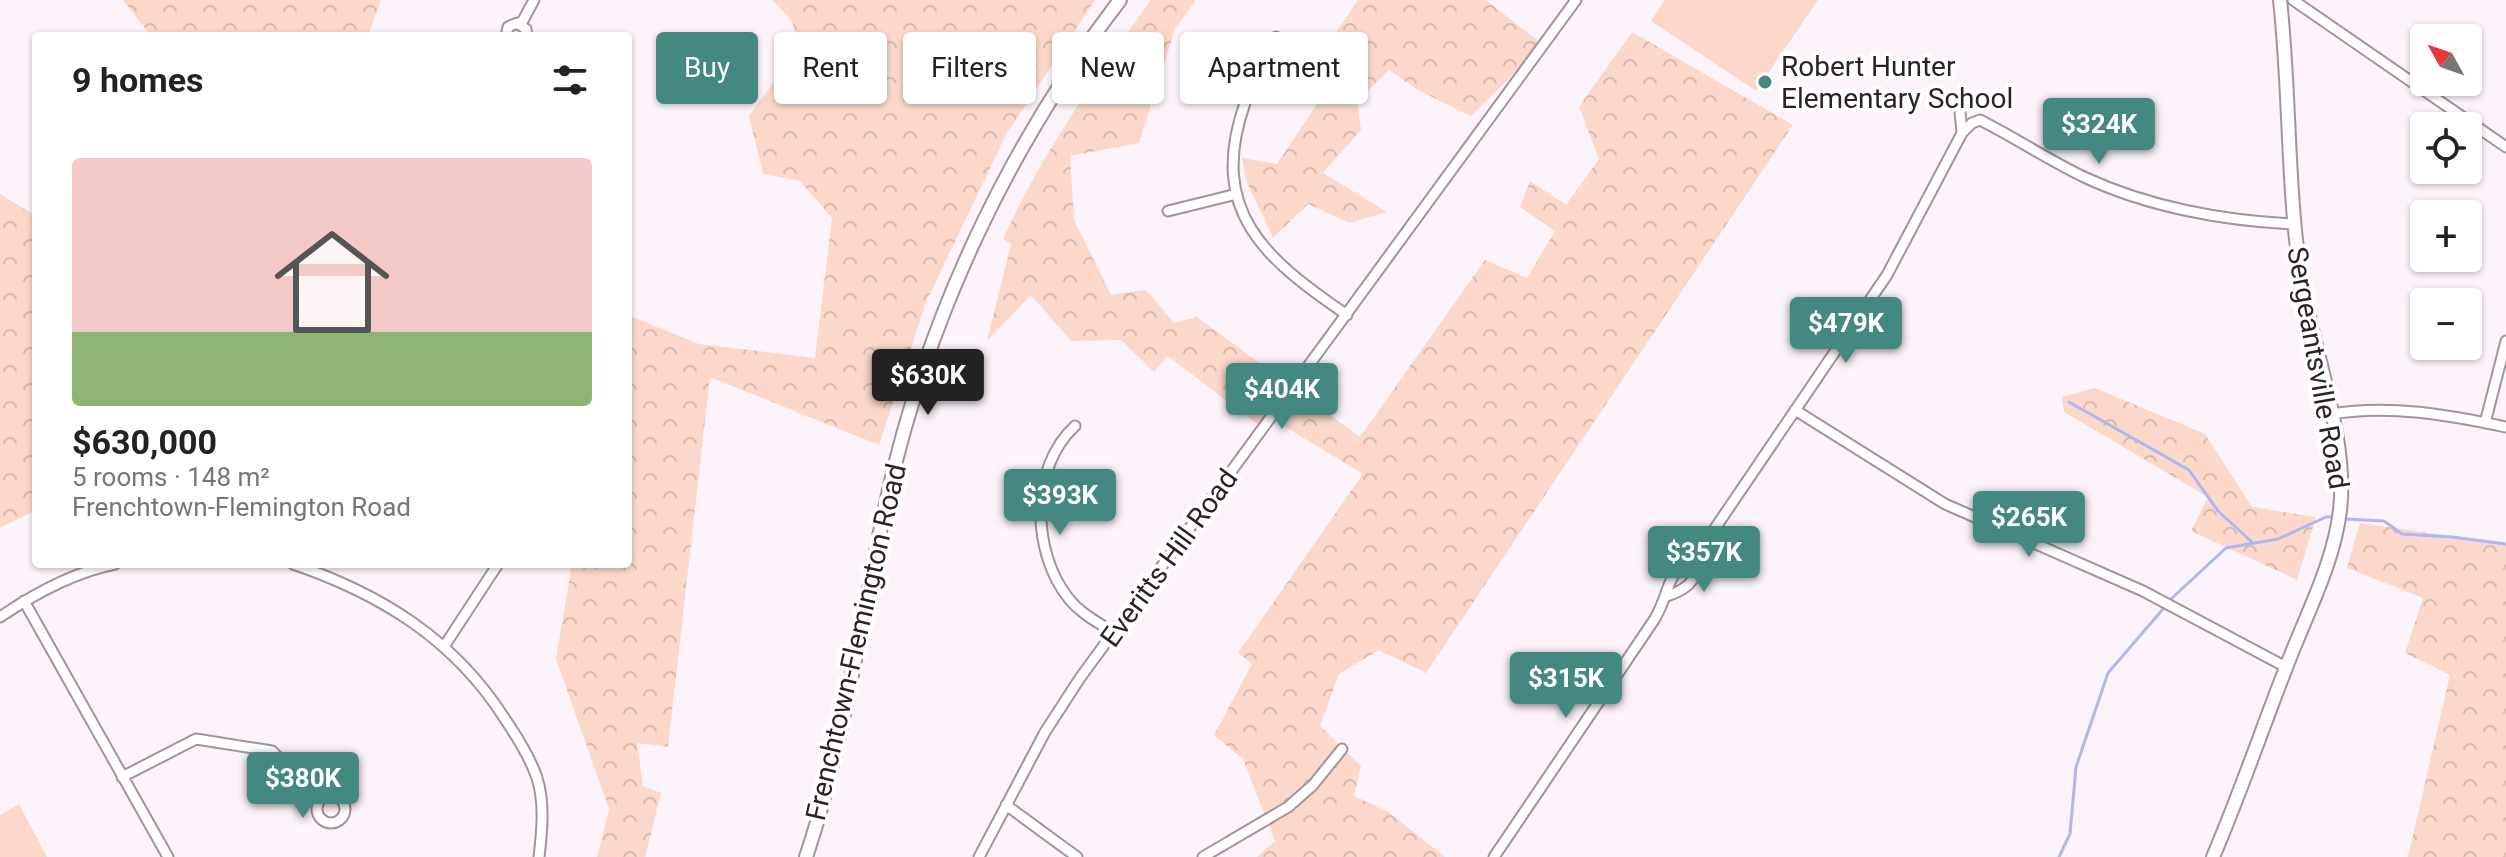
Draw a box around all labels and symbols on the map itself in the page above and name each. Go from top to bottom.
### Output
north arrow [2410,24,2482,96]
place label: Robert Hunter Elementary School [1781,50,2013,115]
marker: Robert Hunter Elementary School [1756,73,1774,91]
pin: $324K [2043,98,2155,166]
street label: Sergeantsville Road [2280,244,2356,492]
pin: $479K [1790,297,1902,365]
pin: $630K [872,349,984,417]
pin: $404K [1226,363,1338,431]
street label: Frenchtown-Flemington Road [799,460,913,824]
street label: Everitts Hill Road [1094,463,1244,653]
pin: $393K [1004,469,1116,537]
pin: $265K [1973,491,2085,559]
pin: $357K [1648,526,1760,594]
pin: $315K [1510,652,1622,720]
pin: $380K [247,752,359,820]

